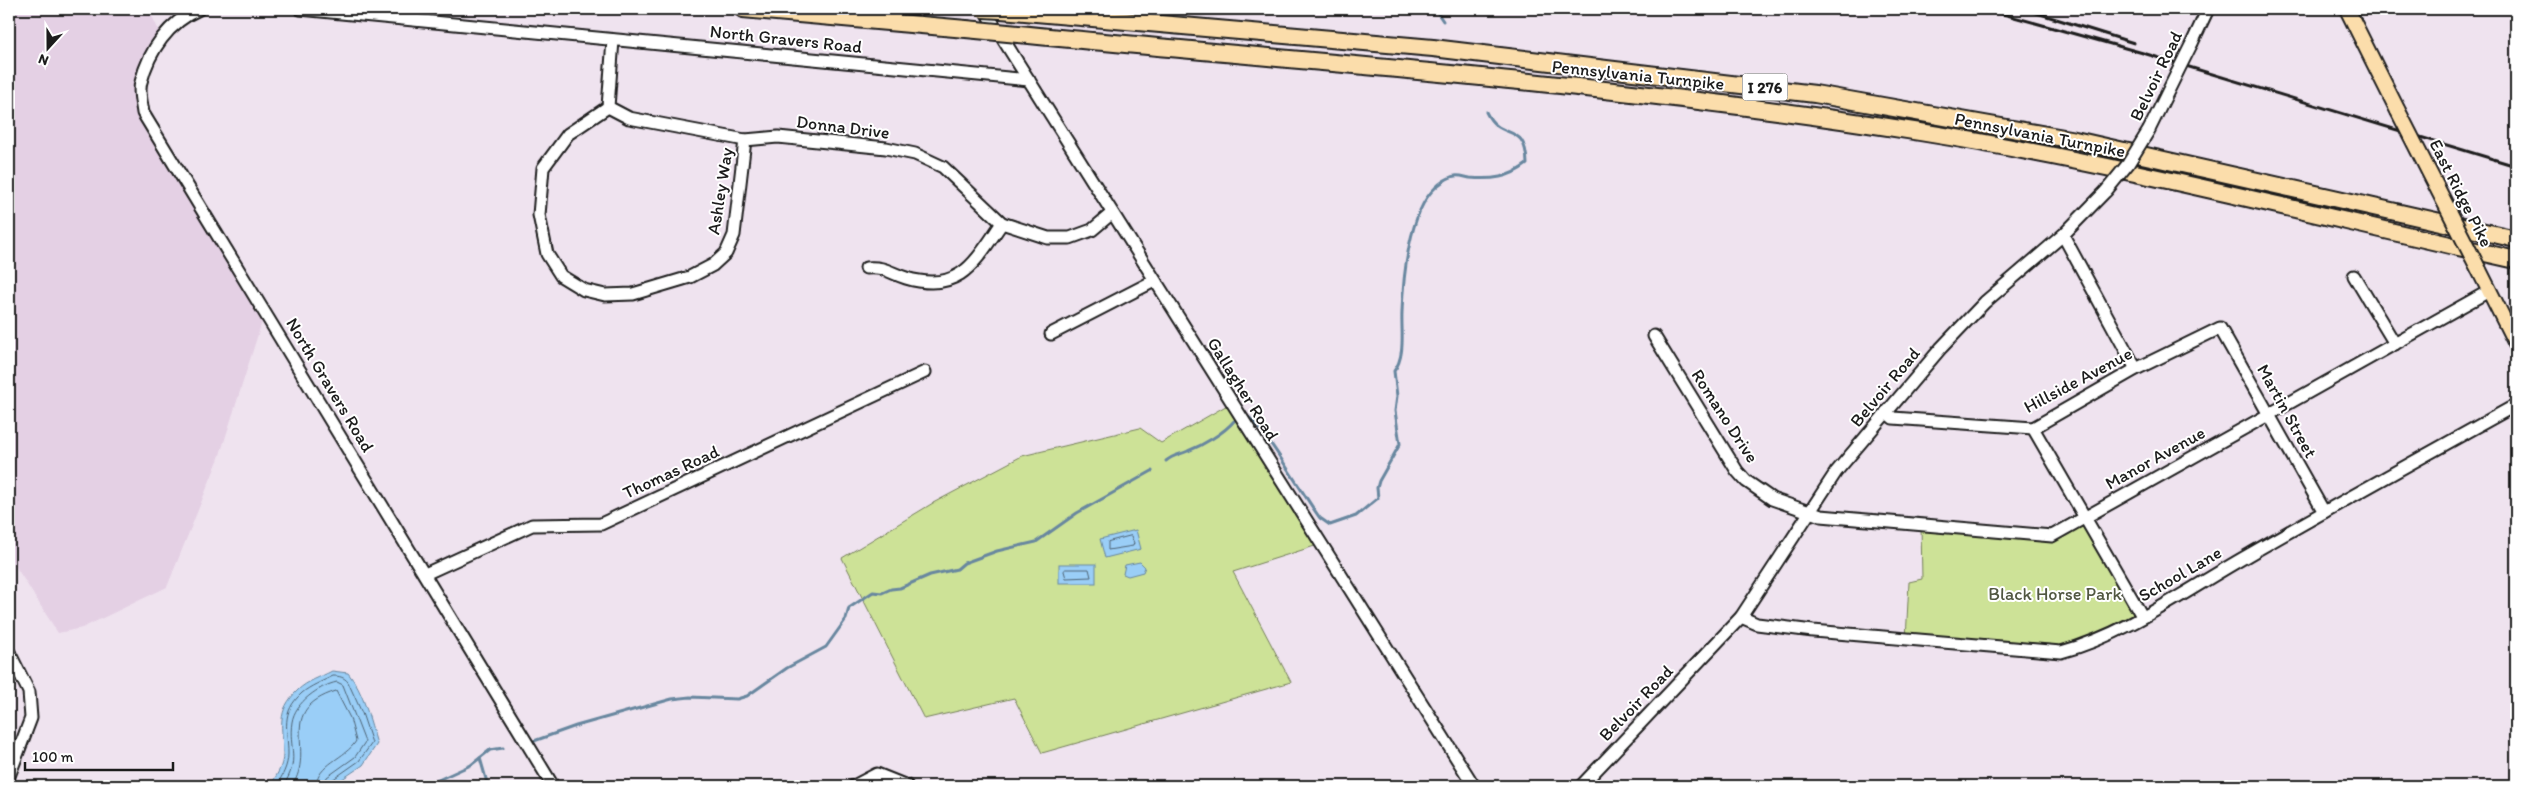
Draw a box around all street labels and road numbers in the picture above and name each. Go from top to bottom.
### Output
street label: North Gravers Road [709,20,864,58]
street label: Belvoir Road [2125,27,2187,125]
street label: Pennsylvania Turnpike [1551,55,1725,95]
road number: I 276 [1742,74,1788,100]
street label: Pennsylvania Turnpike [1953,108,2127,162]
street label: Donna Drive [795,110,891,144]
street label: East Ridge Pike [2424,135,2498,251]
street label: Ashley Way [702,145,738,236]
street label: North Gravers Road [281,314,379,457]
street label: Gallagher Road [1202,333,1284,445]
street label: Hillside Avenue [2020,342,2136,418]
street label: Belvoir Road [1845,343,1925,431]
street label: Martin Street [2252,360,2322,462]
street label: Romano Drive [1687,365,1763,467]
street label: Manor Avenue [2101,421,2209,495]
street label: Thomas Road [619,440,723,504]
street label: School Lane [2134,541,2226,607]
street label: Belvoir Road [1594,660,1678,746]

